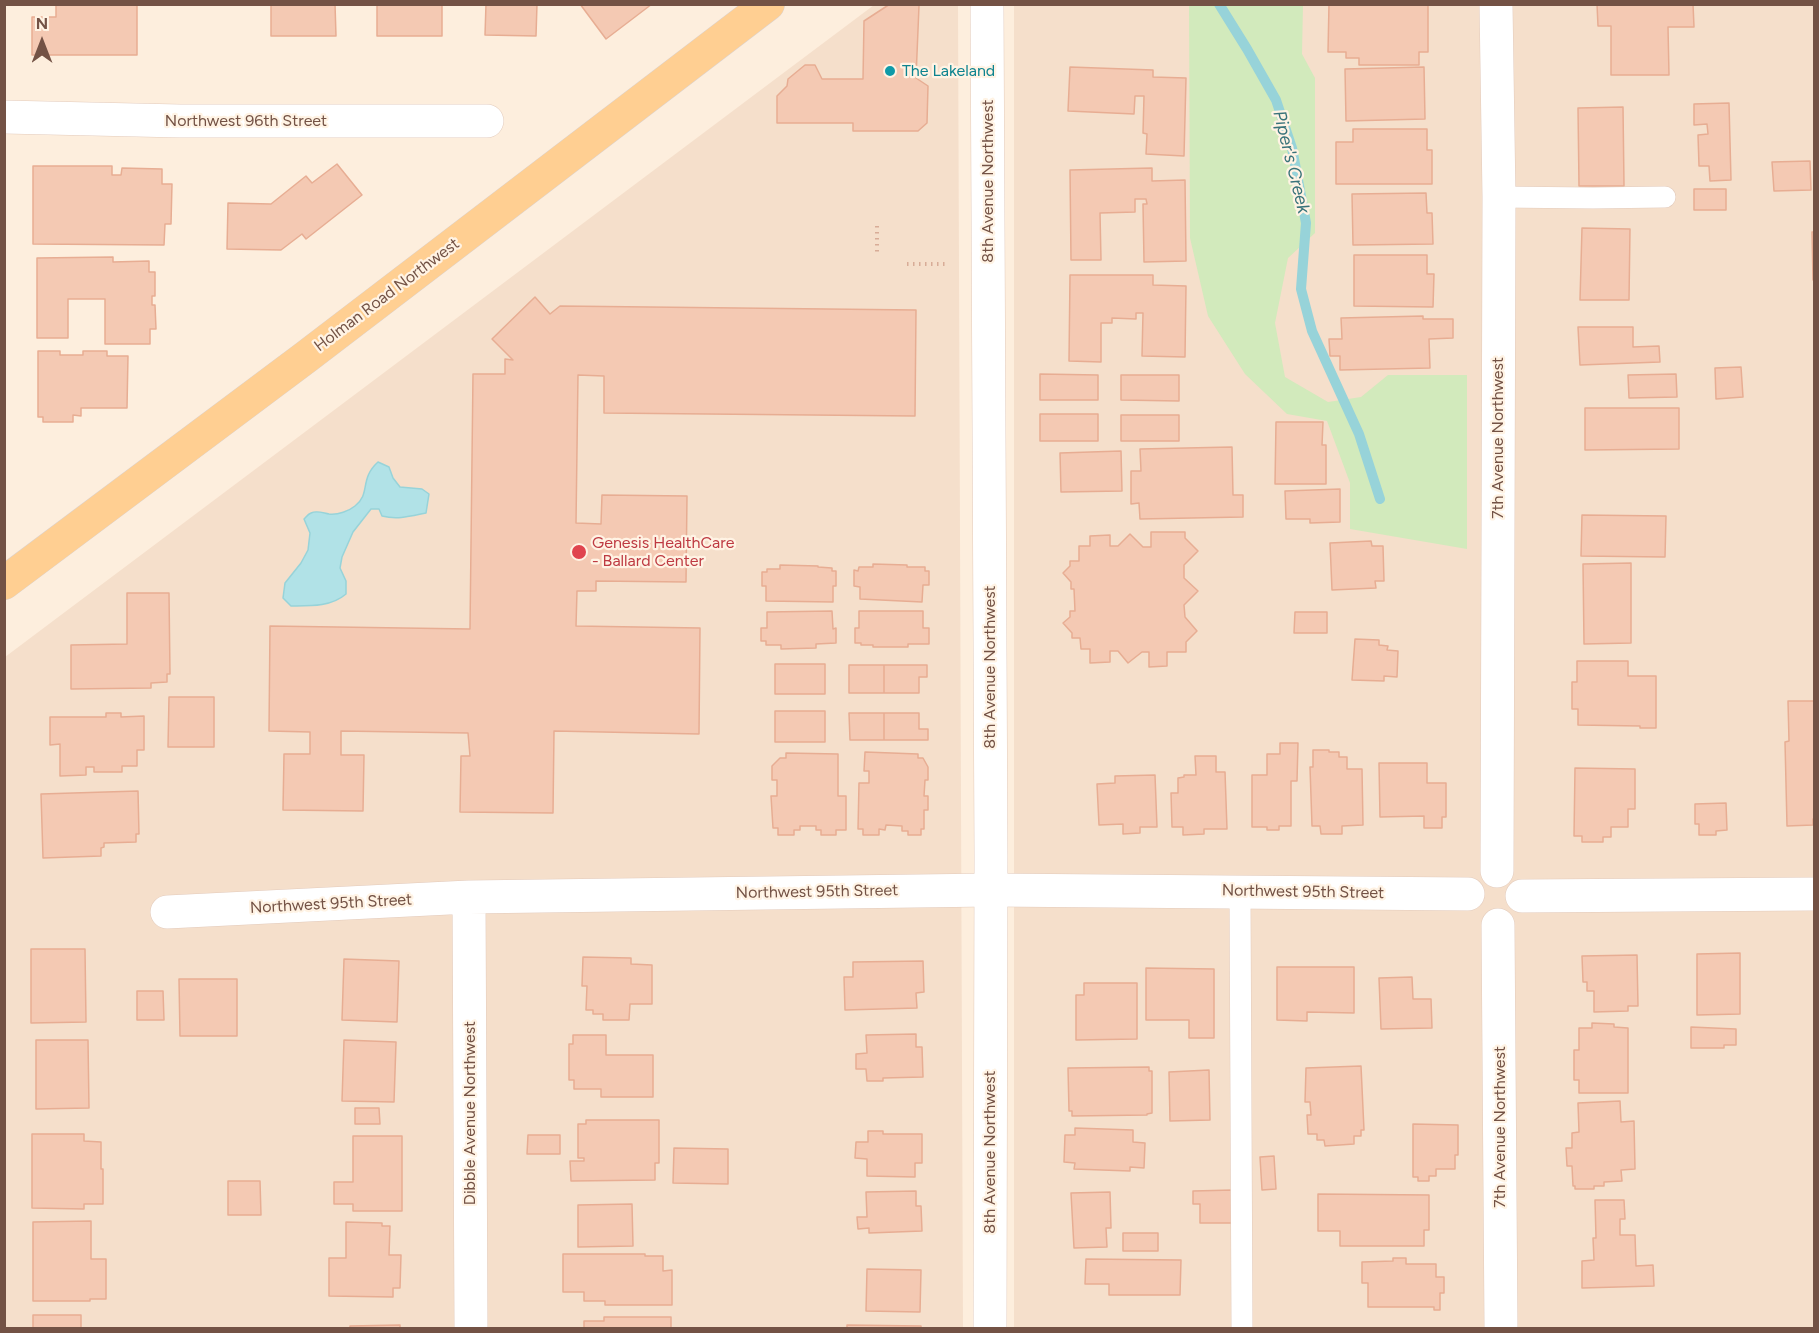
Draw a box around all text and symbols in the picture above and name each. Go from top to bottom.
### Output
north arrow [12,12,72,72]
text: N [36,14,48,33]
place label: The Lakeland [902,61,995,81]
marker: The Lakeland [883,64,897,78]
street label: 8th Avenue Northwest [978,99,998,263]
water label: Piper's Creek [1268,108,1314,216]
street label: Northwest 96th Street [165,111,327,131]
street label: Holman Road Northwest [311,234,463,356]
street label: 7th Avenue Northwest [1488,357,1508,519]
place label: Genesis HealthCare - Ballard Center [592,533,734,571]
marker: Genesis HealthCare - Ballard Center [570,543,588,561]
street label: 8th Avenue Northwest [980,585,1000,749]
street label: Northwest 95th Street [736,881,898,903]
street label: Northwest 95th Street [1222,881,1384,903]
street label: Northwest 95th Street [249,890,413,918]
street label: Dibble Avenue Northwest [460,1021,480,1205]
street label: 7th Avenue Northwest [1490,1046,1510,1208]
street label: 8th Avenue Northwest [980,1070,1000,1234]

